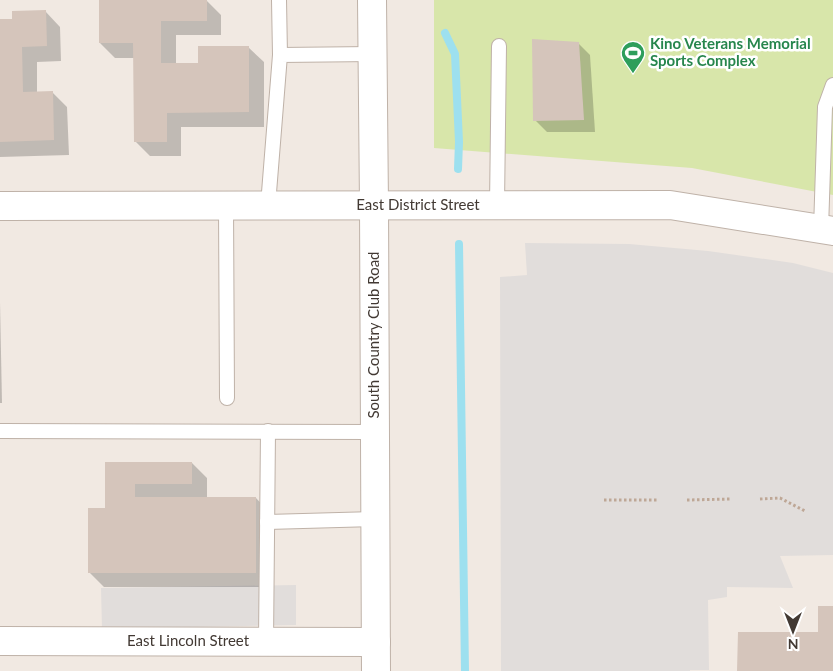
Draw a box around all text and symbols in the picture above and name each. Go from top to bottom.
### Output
place label: Kino Veterans Memorial Sports Complex [650,34,811,69]
sports icon: Kino Veterans Memorial Sports Complex [620,40,646,74]
street label: East District Street [356,195,480,213]
street label: South Country Club Road [364,251,382,419]
north arrow [768,606,818,656]
street label: East Lincoln Street [127,631,250,649]
text: N [788,636,798,653]

